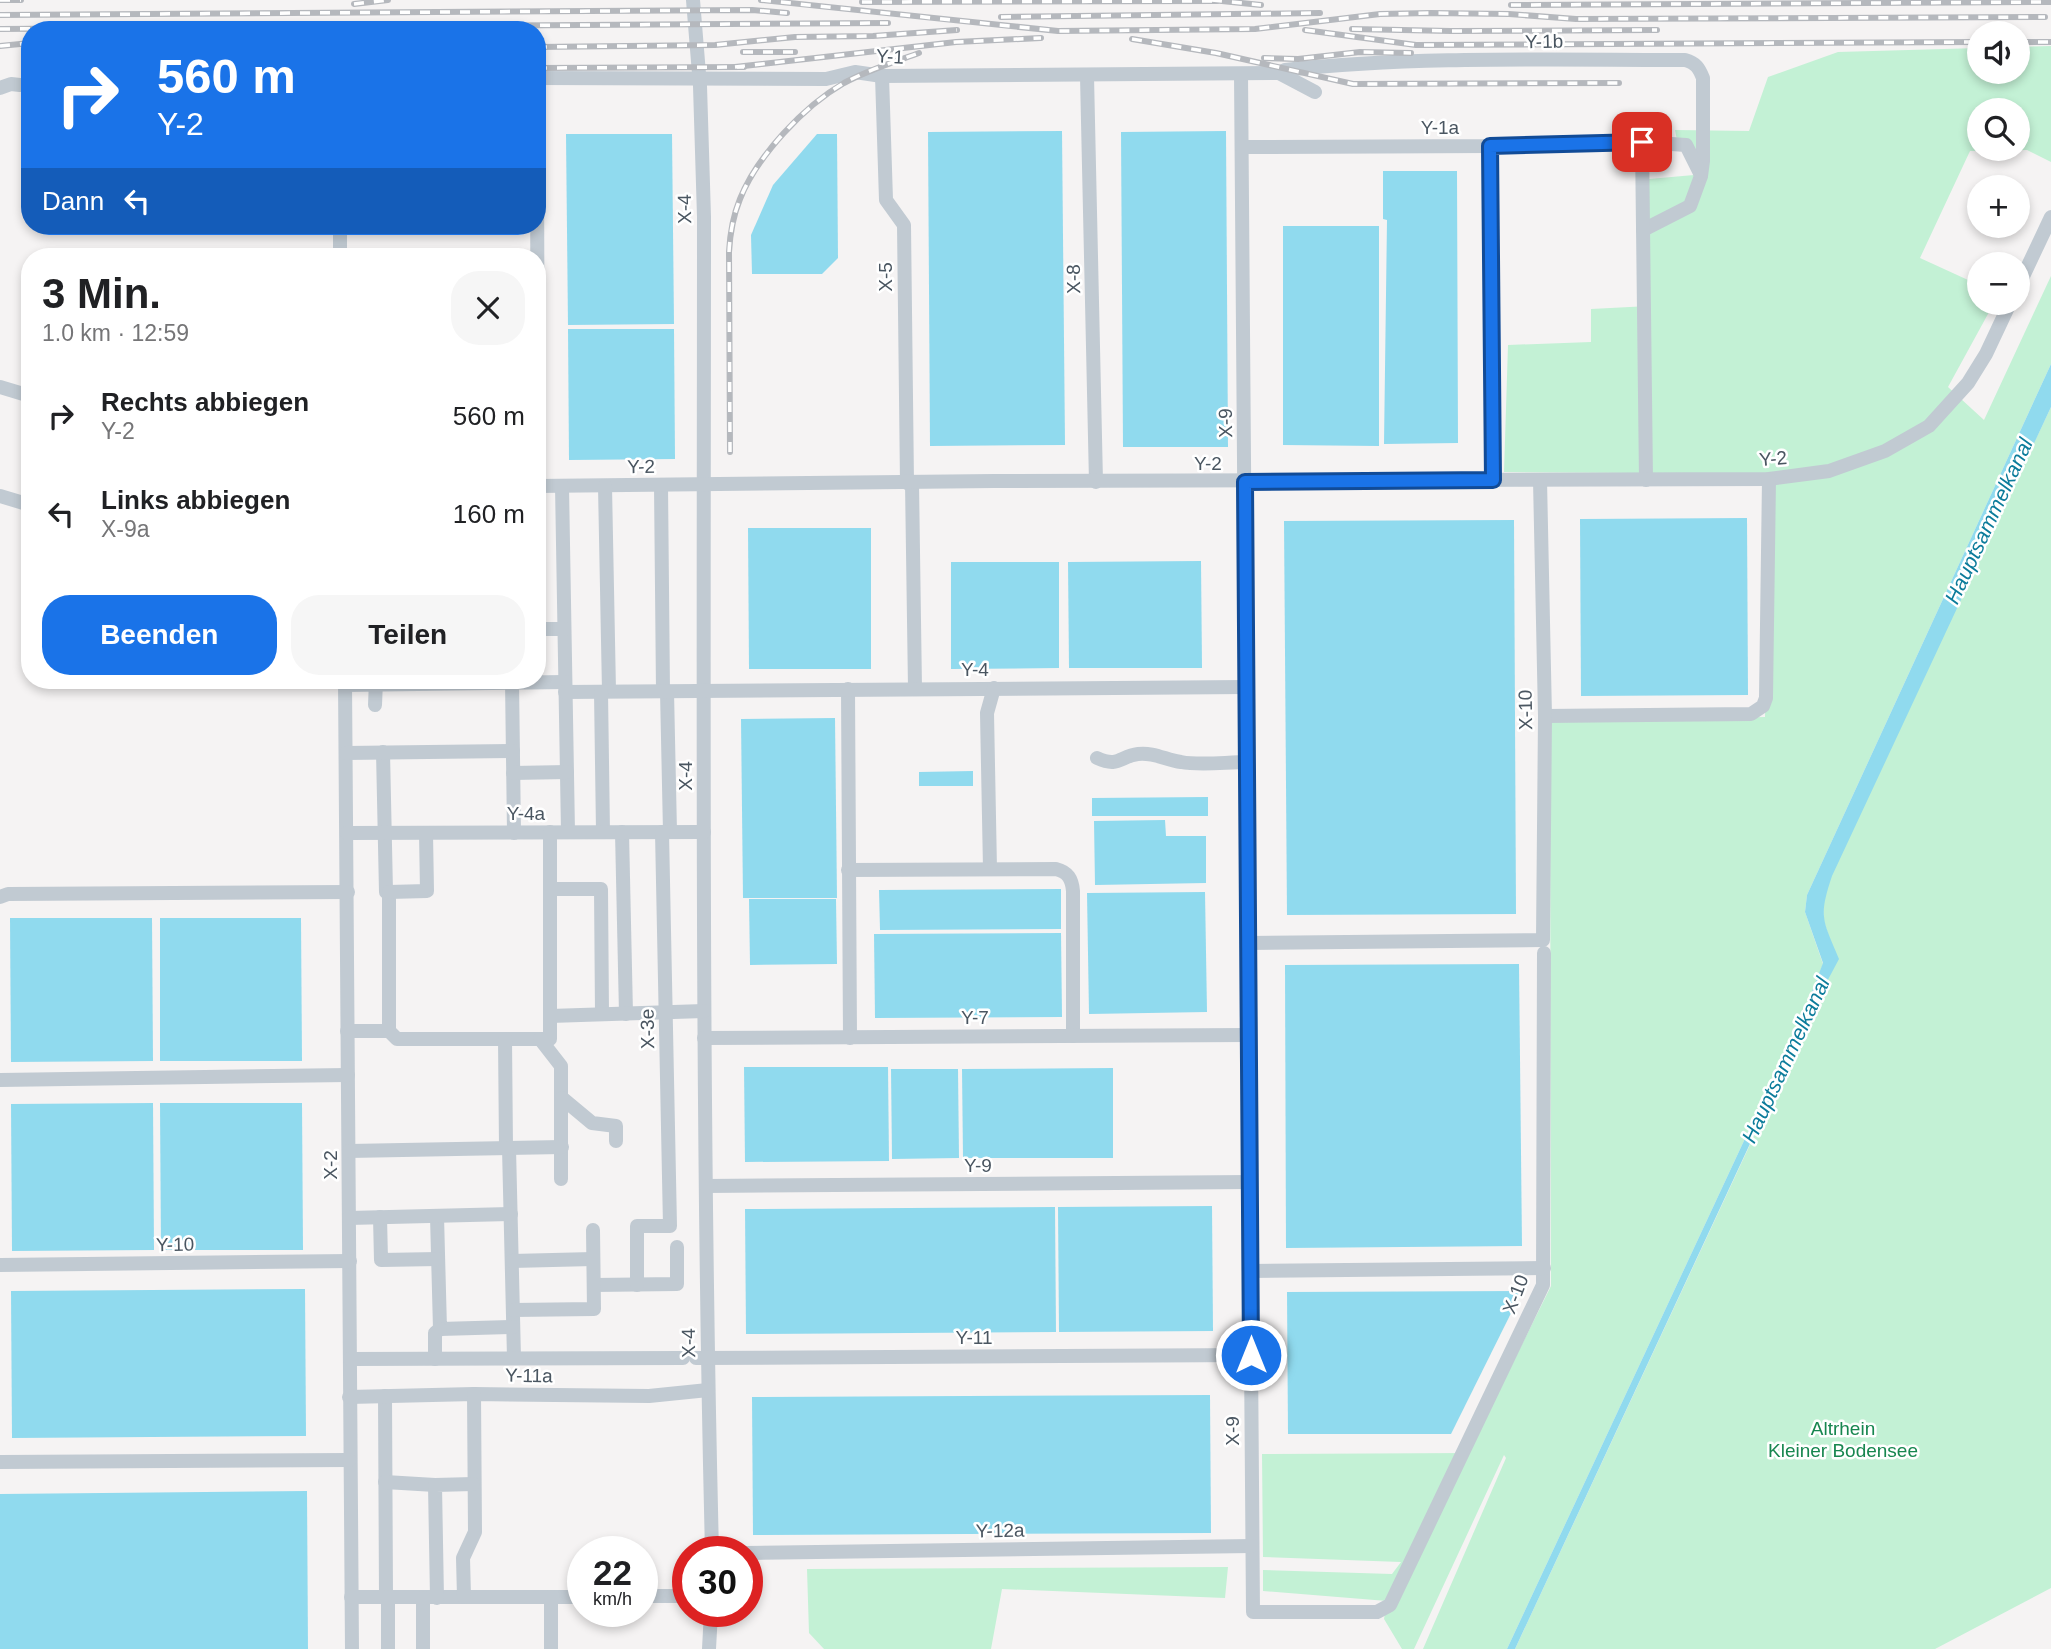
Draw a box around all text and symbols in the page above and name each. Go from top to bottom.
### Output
map controls [1967,21,2030,315]
button: sound [1967,21,2030,84]
street label: Y-1b [1525,31,1563,52]
street label: Y-1 [876,45,904,68]
icon: right [42,49,133,140]
text: 560 m [157,49,296,103]
button: search [1967,98,2030,161]
text: Y-2 [157,106,204,142]
pin [1612,112,1672,172]
street label: Y-1a [1421,117,1460,138]
icon: arrive [1623,123,1661,161]
button: + [1967,175,2030,238]
icon: left [118,182,156,220]
text: Dann [42,186,104,216]
street label: X-4 [674,194,695,224]
button: − [1967,252,2030,315]
street label: X-5 [875,262,896,292]
street label: X-8 [1063,264,1084,294]
text: 3 Min. [42,270,161,317]
button: close [451,271,525,345]
text: 1.0 km · 12:59 [42,320,189,346]
text: Rechts abbiegen [101,387,309,417]
icon: right [42,397,80,435]
text: 560 m [453,401,525,431]
street label: X-9 [1215,408,1236,438]
text: Y-2 [101,418,135,444]
water label: Hauptsammelkanal [1940,433,2038,607]
street label: Y-2 [1758,447,1788,470]
street label: Y-2 [1194,453,1222,474]
street label: Y-2 [627,456,655,477]
text: Links abbiegen [101,485,290,515]
icon: left [42,495,80,533]
text: 160 m [453,499,525,529]
text: X-9a [101,516,150,542]
button: Beenden [42,595,277,675]
button: Teilen [291,595,525,675]
street label: Y-4 [961,659,989,680]
street label: X-10 [1515,690,1536,730]
street label: X-4 [675,761,696,791]
street label: Y-4a [507,803,546,824]
water label: Hauptsammelkanal [1737,972,1835,1146]
street label: Y-7 [961,1007,989,1028]
street label: X-3e [637,1009,658,1049]
street label: X-2 [320,1150,341,1180]
street label: Y-9 [964,1155,992,1176]
street label: Y-10 [156,1234,194,1255]
street label: X-10 [1498,1272,1532,1317]
position arrow [1214,1318,1288,1392]
street label: Y-11 [956,1327,992,1348]
street label: X-4 [678,1328,699,1358]
street label: Y-11a [505,1365,553,1386]
street label: X-9 [1222,1416,1243,1446]
park label: Altrhein Kleiner Bodensee [1768,1418,1918,1461]
street label: Y-12a [975,1520,1025,1541]
speed limit sign: 30 [672,1536,763,1627]
text: 22 [593,1553,632,1592]
text: km/h [593,1589,632,1609]

